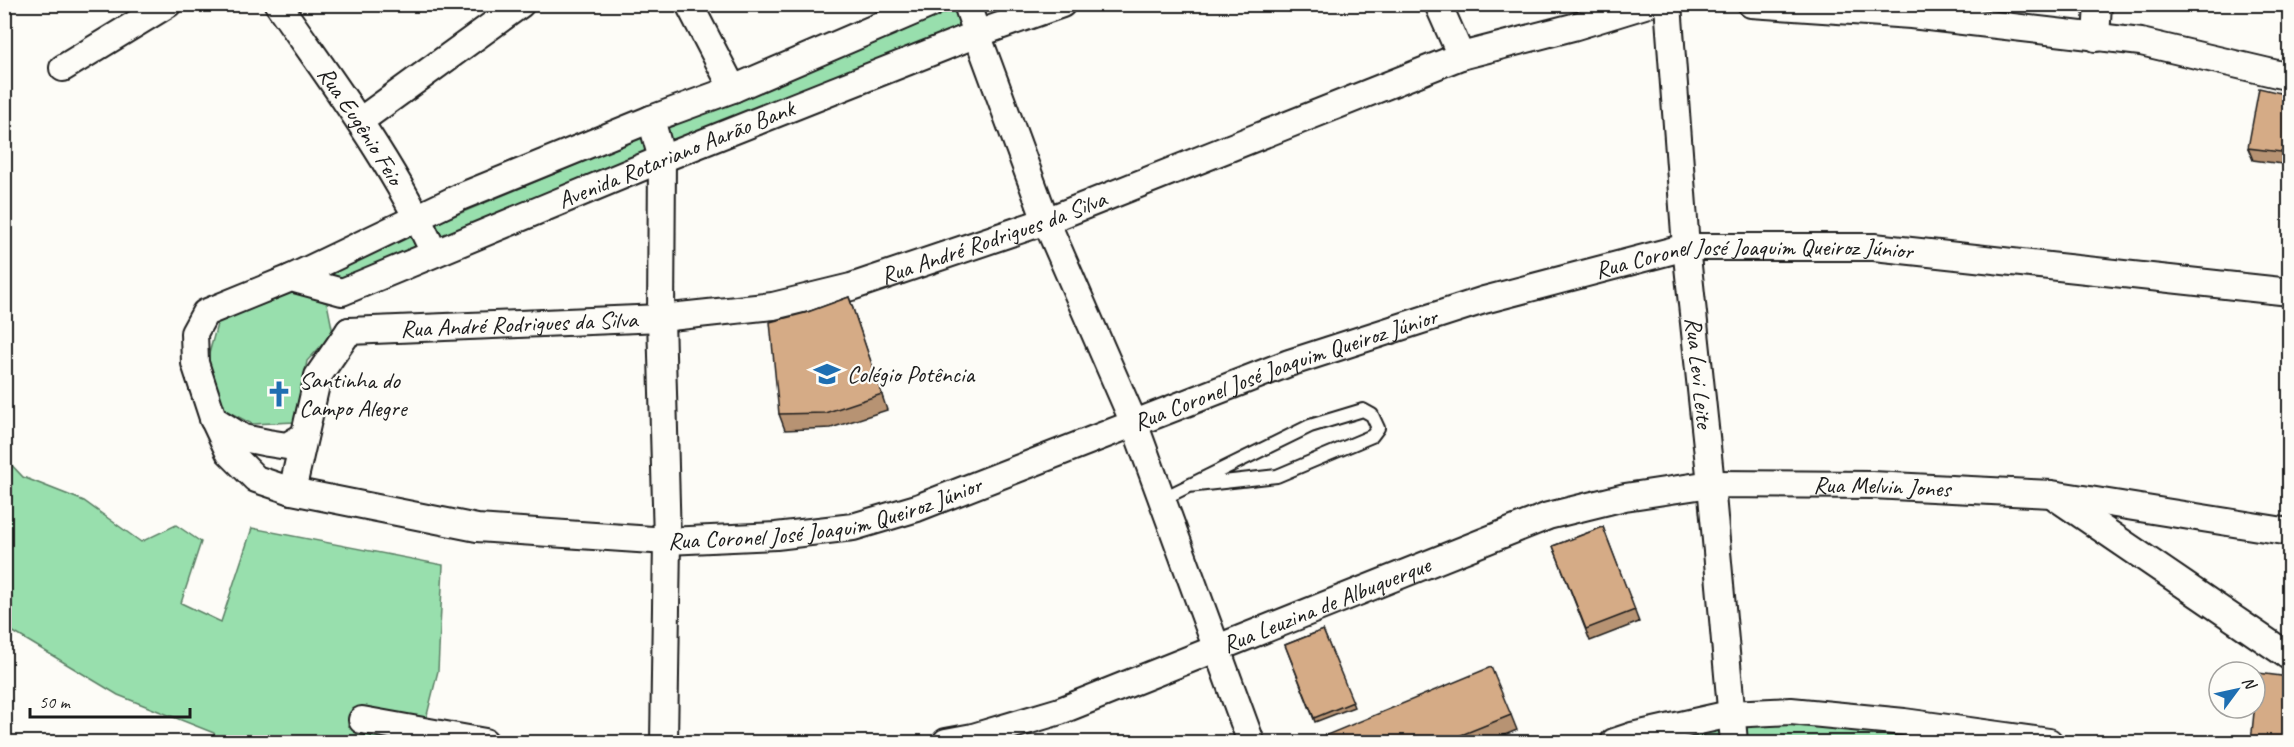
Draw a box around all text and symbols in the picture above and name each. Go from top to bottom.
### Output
street label: Rua Eugênio Feio [311,60,412,192]
street label: Avenida Rotariano Aarão Bank [553,92,801,215]
street label: Rua André Rodrigues da Silva [877,183,1112,291]
street label: Rua Coronel José Joaquim Queiroz Júnior [1592,232,1917,285]
street label: Rua Coronel José Joaquim Queiroz Júnior [1129,300,1443,437]
street label: Rua André Rodrigues da Silva [400,304,639,344]
street label: Rua Levi Leite [1678,316,1720,432]
school or university icon: Colégio Potência [812,359,842,389]
place label: Colégio Potência [847,359,976,389]
place label: Santinha do Campo Alegre [299,365,409,423]
church icon: Santinha do Campo Alegre [264,379,294,409]
street label: Rua Coronel José Joaquim Queiroz Júnior [667,468,988,556]
street label: Rua Melvin Jones [1813,470,1953,504]
street label: Rua Leuzina de Albuquerque [1218,549,1437,660]
north arrow [2207,660,2267,720]
text: N [2238,673,2262,695]
scale bar [30,681,190,719]
text: 50 m [39,691,72,713]

